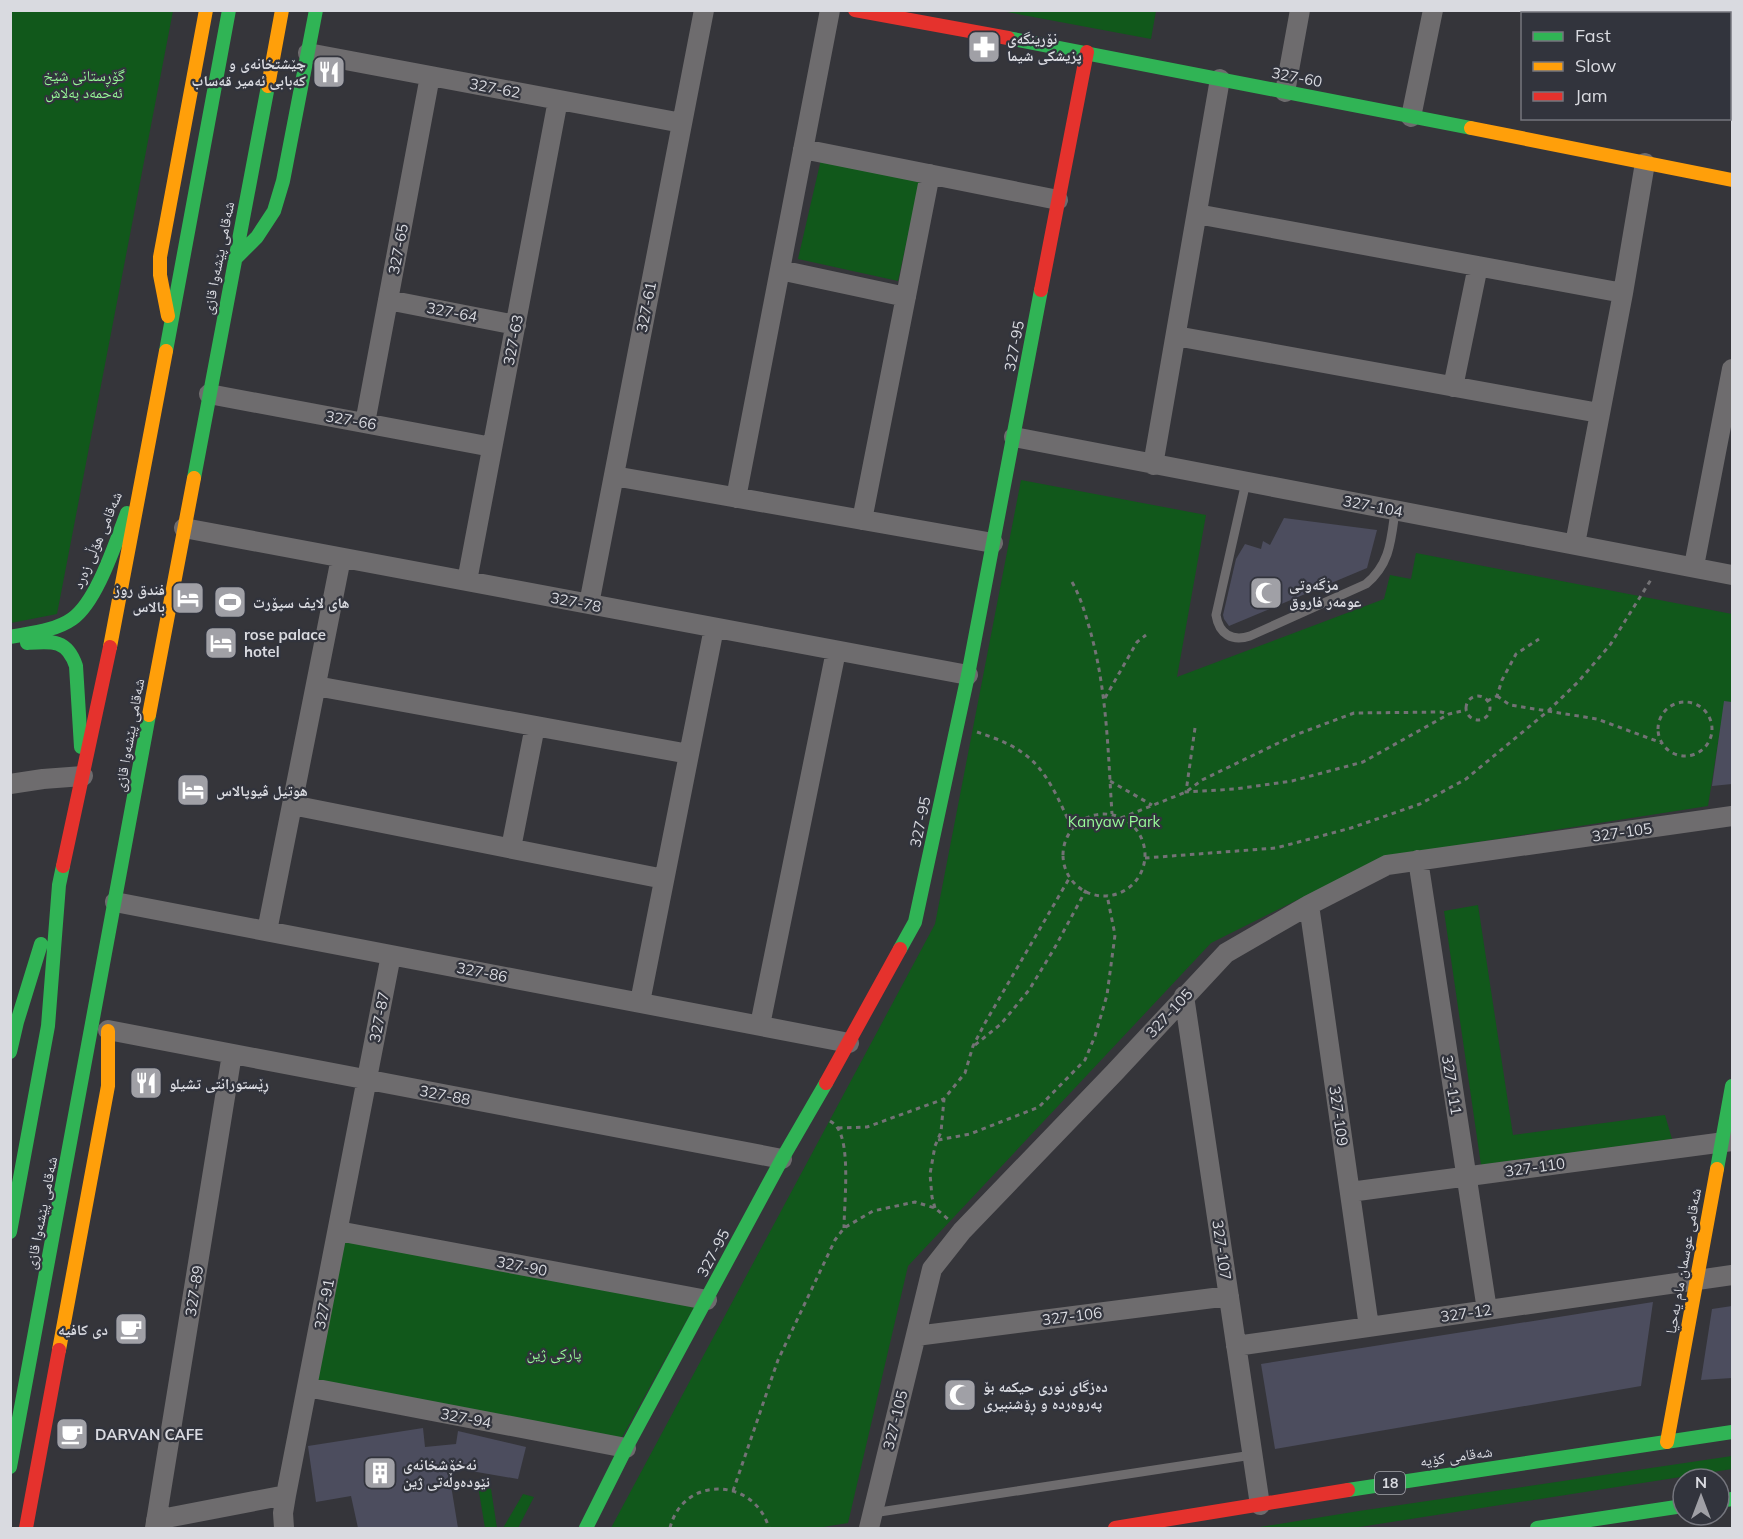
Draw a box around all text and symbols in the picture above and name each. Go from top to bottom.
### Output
legend [1521,12,1731,120]
text: Fast [1575,24,1611,47]
pharmacy icon: نۆرینگەی پزیشکی شیما [966,29,1002,65]
place label: نۆرینگەی پزیشکی شیما [1007,29,1082,65]
place label: چێشتخانەی و کەبابی ئەمیر قەساب [191,54,306,90]
restaurant icon: چێشتخانەی و کەبابی ئەمیر قەساب [311,54,347,90]
text: Slow [1575,54,1617,77]
street label: 327-60 [1270,63,1324,91]
park label: گۆڕستانی شێخ ئەحمەد بەلاش [43,66,125,103]
street label: 327-62 [468,74,522,102]
text: Jam [1575,84,1608,107]
street label: شەقامی پێشەوا قازی [198,200,239,316]
street label: 327-65 [384,222,412,276]
street label: 327-61 [632,280,660,334]
street label: 327-64 [425,298,479,326]
street label: 327-63 [499,313,527,367]
street label: 327-95 [1000,319,1028,373]
street label: 327-66 [324,406,378,434]
street label: شەقامی هۆڵی زەرد [68,488,127,592]
street label: 327-104 [1342,491,1404,521]
mosque icon: مزگەوتی عومەر فاروق [1248,575,1284,611]
place label: مزگەوتی عومەر فاروق [1289,575,1362,611]
place label: فندق روز بالاس [113,580,165,616]
hotel icon: فندق روز بالاس [170,580,206,616]
sports icon: های لایف سپۆرت [212,584,248,620]
street label: 327-78 [549,588,603,616]
place label: های لایف سپۆرت [253,593,350,612]
hotel icon: rose palace hotel [203,625,239,661]
place label: rose palace hotel [244,625,326,661]
street label: شەقامی پێشەوا قازی [110,677,149,793]
hotel icon: هوتیل ڤیوپالاس [175,772,211,808]
place label: هوتیل ڤیوپالاس [216,781,308,800]
street label: 327-95 [905,795,935,849]
park label: Kanyaw Park [1068,812,1161,831]
street label: 327-105 [1591,818,1653,846]
street label: 327-86 [455,958,509,986]
street label: 327-105 [1141,984,1197,1042]
street label: 327-87 [365,990,393,1044]
street label: 327-111 [1438,1054,1466,1116]
restaurant icon: ڕێستورانتی تشیلو [128,1065,164,1101]
place label: ڕێستورانتی تشیلو [169,1074,269,1095]
street label: 327-88 [418,1081,472,1109]
street label: 327-109 [1325,1085,1353,1147]
street label: 327-110 [1504,1153,1566,1181]
street label: شەقامی پێشەوا قازی [21,1155,62,1271]
street label: شەقامی عوسمان مام یەحیا [1661,1187,1706,1335]
street label: 327-107 [1208,1219,1236,1281]
street label: 327-95 [693,1226,733,1280]
street label: 327-90 [495,1252,549,1280]
street label: 327-89 [181,1264,207,1318]
street label: 327-91 [310,1277,338,1331]
street label: 327-12 [1439,1300,1493,1326]
street label: 327-106 [1041,1303,1103,1329]
cafe icon: دى كافيه [113,1311,149,1347]
place label: دى كافيه [58,1320,108,1339]
park label: پارکی ژین [527,1344,581,1364]
mosque icon: دەزگای نوری حیکمە بۆ پەروەردە و ڕۆشنبیری [942,1377,978,1413]
place label: دەزگای نوری حیکمە بۆ پەروەردە و ڕۆشنبیری [983,1377,1108,1415]
street label: 327-105 [878,1388,912,1452]
street label: 327-94 [439,1404,493,1432]
cafe icon: DARVAN CAFE [54,1416,90,1452]
place label: DARVAN CAFE [95,1425,203,1444]
street label: شەقامی کۆیە [1419,1441,1494,1471]
building icon: نەخۆشخانەی نێودەوڵەتی ژین [362,1455,398,1491]
place label: نەخۆشخانەی نێودەوڵەتی ژین [403,1455,490,1491]
north arrow [1671,1467,1731,1527]
road number: 18 [1375,1472,1405,1494]
text: N [1695,1472,1707,1492]

